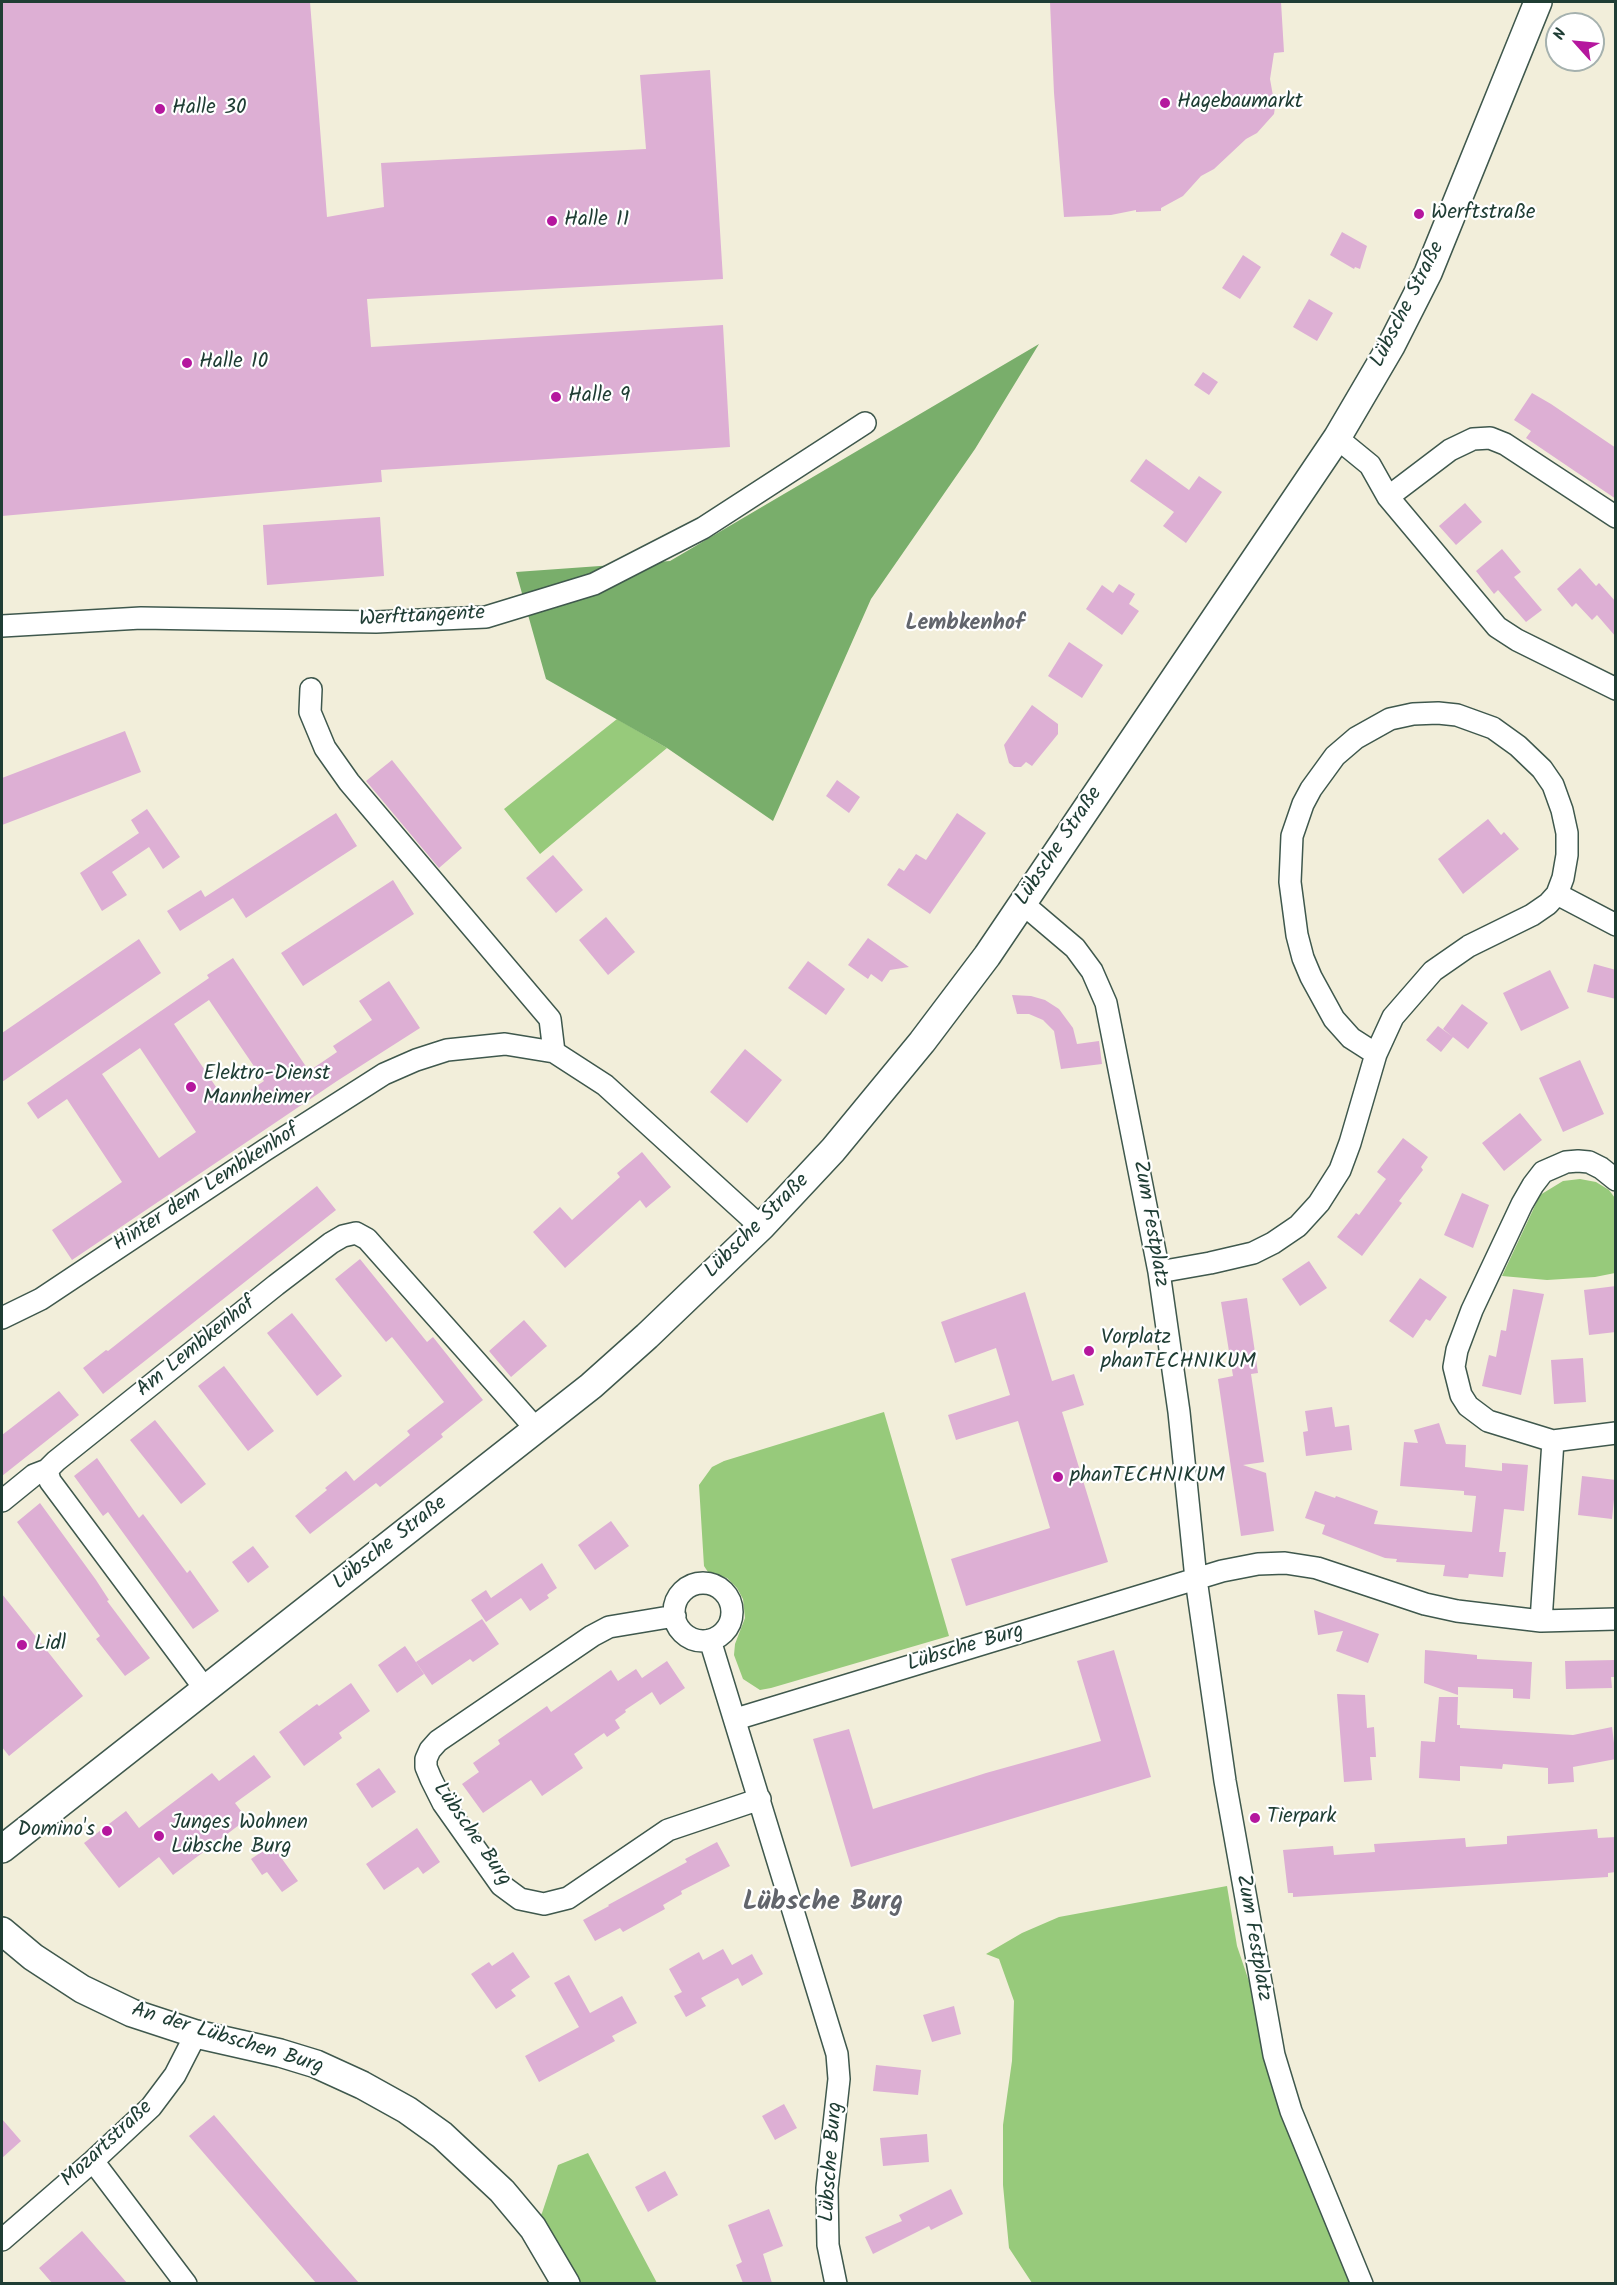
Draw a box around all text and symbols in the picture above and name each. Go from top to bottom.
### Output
north arrow [1545,12,1605,72]
text: N [1547,24,1574,45]
place label: Hagebaumarkt [1177,90,1303,116]
place label: Halle 30 [172,96,247,122]
marker: Hagebaumarkt [1158,96,1172,110]
marker: Halle 30 [153,102,167,116]
place label: Werftstraße [1431,201,1535,227]
marker: Werftstraße [1412,207,1426,221]
place label: Halle 11 [564,208,629,234]
marker: Halle 11 [545,214,559,228]
street label: Lübsche Straße [1366,238,1452,372]
place label: Halle 10 [199,350,268,376]
marker: Halle 10 [180,356,194,370]
place label: Halle 9 [568,384,630,410]
marker: Halle 9 [549,390,563,404]
street label: Werfttangente [358,602,486,634]
district label: Lembkenhof [906,612,1024,638]
street label: Lübsche Straße [1011,783,1109,911]
place label: Elektro-Dienst Mannheimer [203,1062,330,1112]
marker: Elektro-Dienst Mannheimer [184,1080,198,1094]
street label: Hinter dem Lembkenhof [110,1120,304,1258]
street label: Zum Festplatz [1125,1159,1173,1289]
street label: Lübsche Straße [700,1169,816,1285]
street label: Am Lembkenhof [132,1292,262,1404]
place label: Vorplatz phanTECHNIKUM [1101,1326,1256,1376]
marker: Vorplatz phanTECHNIKUM [1082,1344,1096,1358]
place label: phanTECHNIKUM [1070,1464,1225,1490]
marker: phanTECHNIKUM [1051,1470,1065,1484]
street label: Lübsche Straße [329,1492,453,1596]
street label: Lübsche Burg [905,1619,1027,1679]
place label: Lidl [34,1632,66,1658]
marker: Lidl [15,1638,29,1652]
street label: Lübsche Burg [426,1778,516,1892]
place label: Tierpark [1267,1805,1336,1831]
place label: Junges Wohnen Lübsche Burg [171,1811,308,1861]
marker: Tierpark [1248,1811,1262,1825]
place label: Domino's [18,1818,95,1844]
marker: Domino's [100,1824,114,1838]
marker: Junges Wohnen Lübsche Burg [152,1829,166,1843]
street label: Zum Festplatz [1228,1873,1276,2003]
district label: Lübsche Burg [743,1888,903,1920]
street label: An der Lübschen Burg [128,1999,326,2081]
street label: Mozartstraße [57,2096,159,2194]
street label: Lübsche Burg [816,2101,850,2223]

